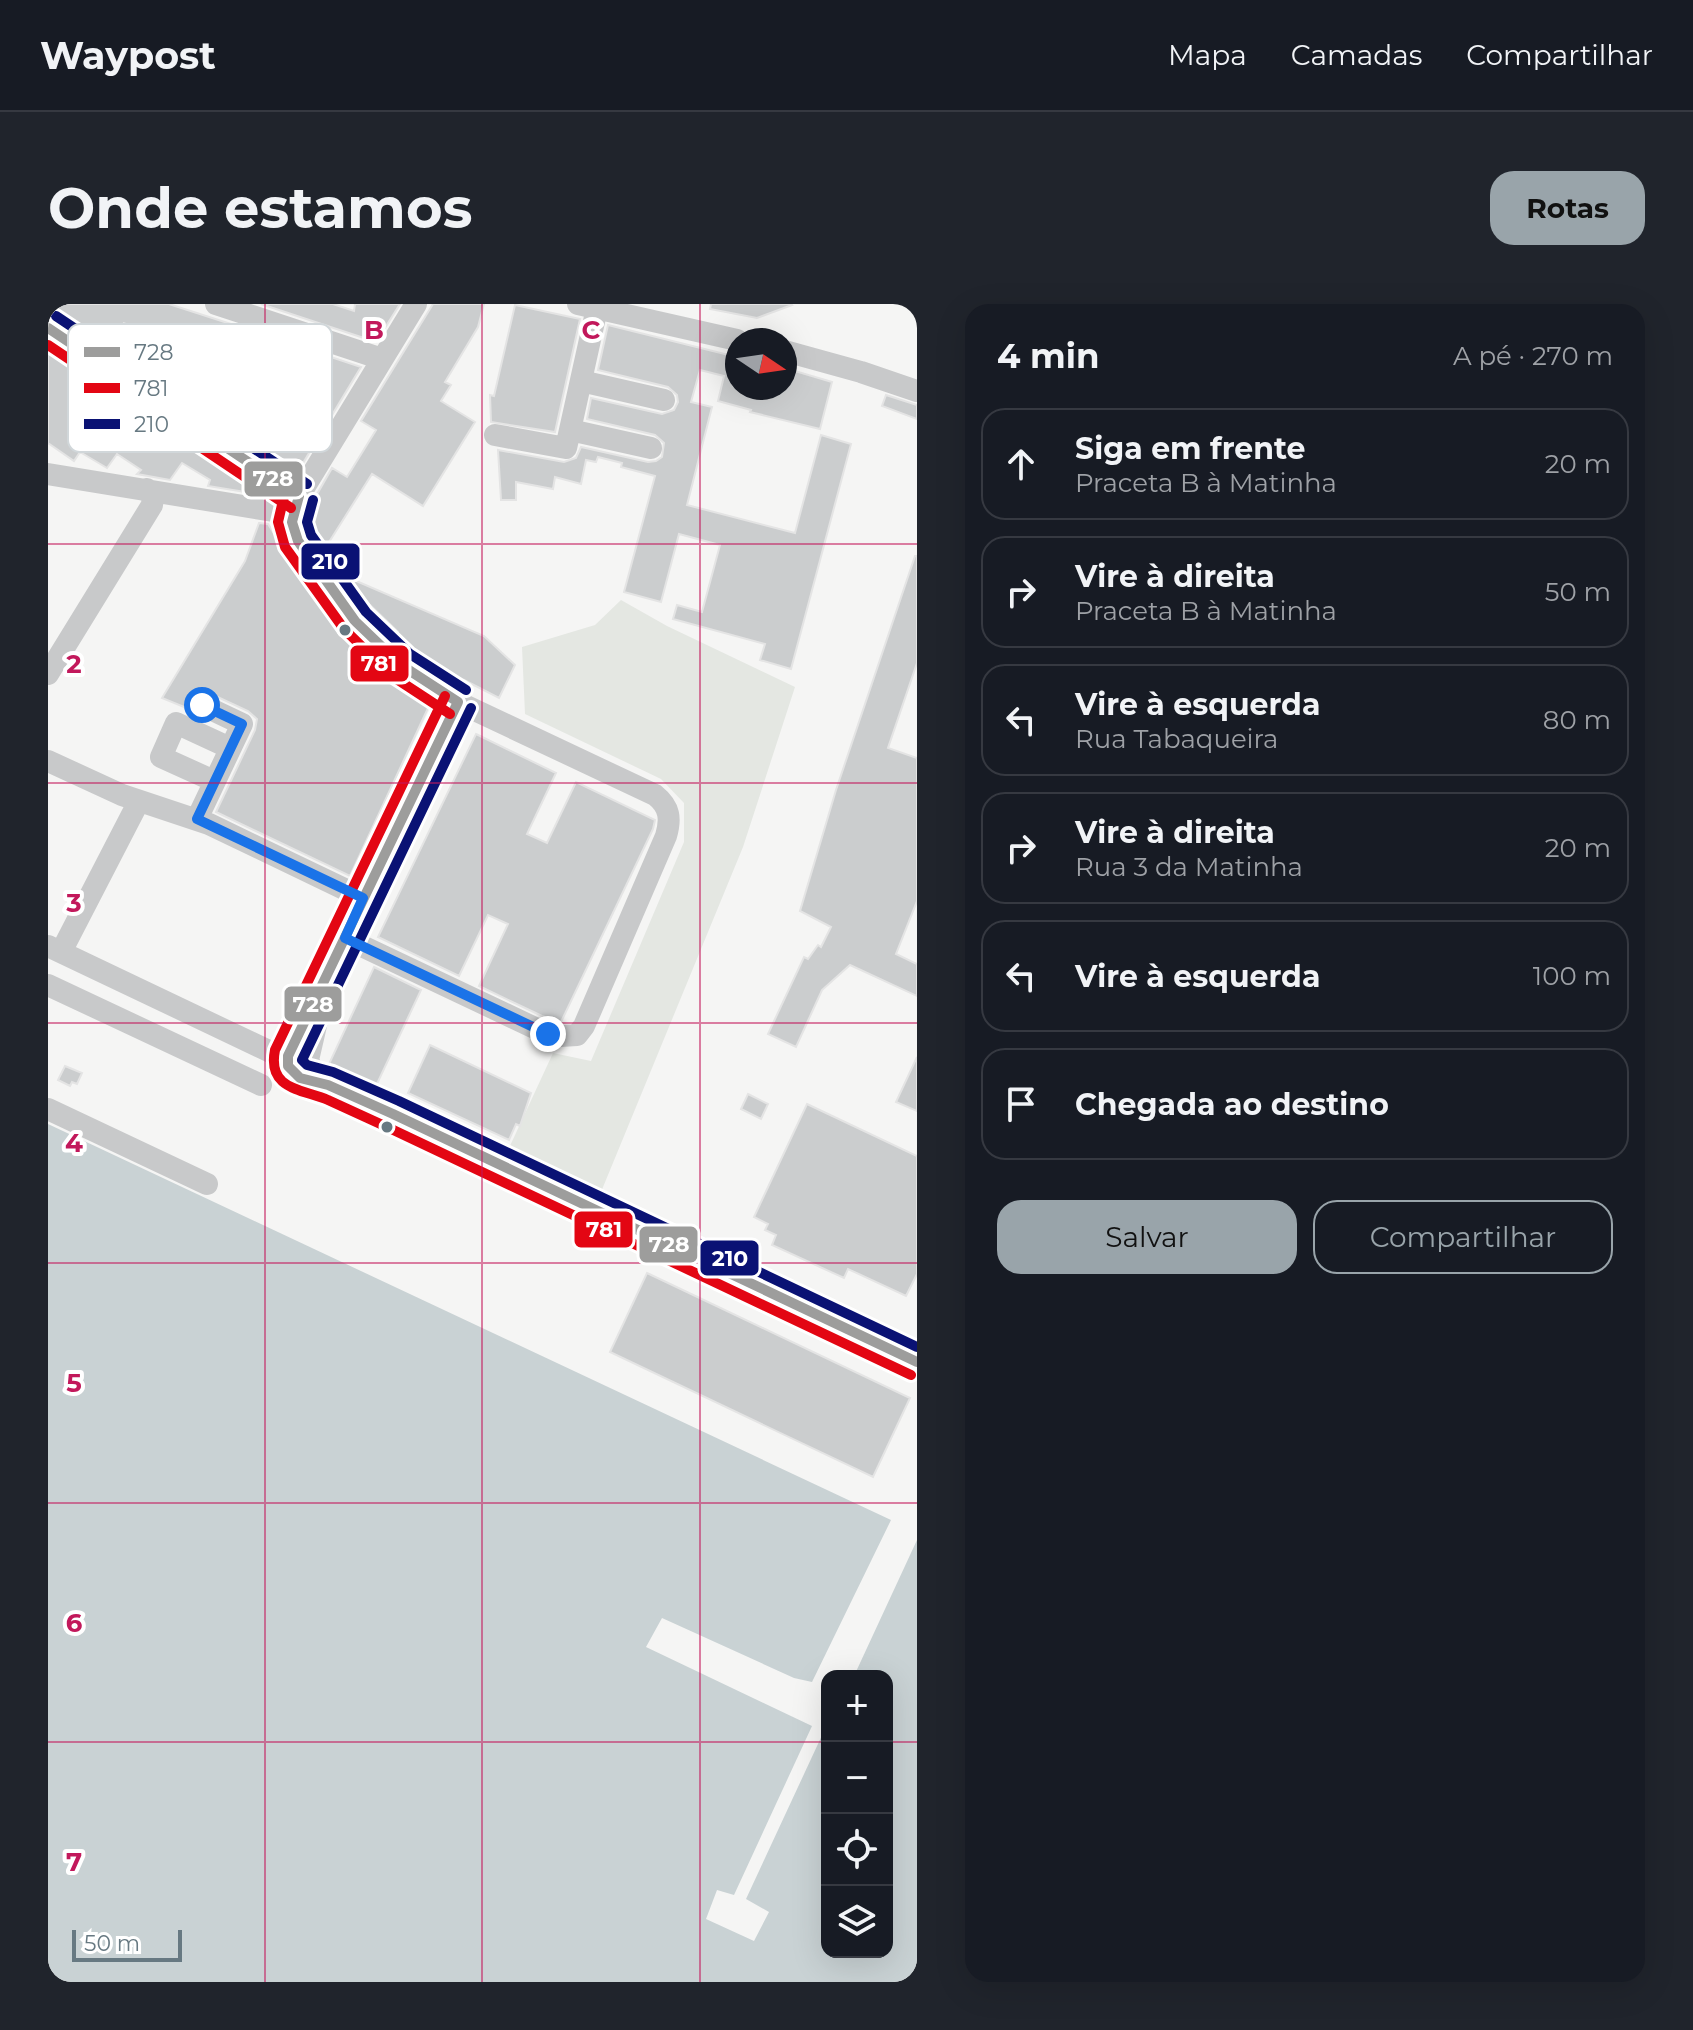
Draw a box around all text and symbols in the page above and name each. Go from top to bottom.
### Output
text: Waypost [40,32,216,79]
text: Mapa [1168,38,1247,72]
text: Camadas [1291,38,1422,72]
text: Compartilhar [1466,38,1653,72]
button: Rotas [1490,171,1645,245]
text: Onde estamos [48,174,472,242]
text: B [364,314,384,346]
text: C [582,314,601,346]
legend [68,324,332,452]
north arrow [725,328,797,400]
text: 4 min [997,335,1099,377]
text: 728 [134,339,174,366]
text: A pé · 270 m [1453,340,1613,372]
text: 781 [134,375,169,402]
text: 210 [134,411,169,438]
text: Siga em frente [1075,430,1305,467]
icon: ahead [999,442,1043,486]
text: 20 m [1545,448,1611,480]
line badge: 728 [243,460,304,498]
text: 728 [252,465,294,492]
text: Praceta B à Matinha [1075,467,1337,499]
line badge: 210 [300,542,361,581]
text: 210 [312,548,348,575]
text: Vire à direita [1075,558,1275,595]
icon: right [999,570,1043,614]
text: 50 m [1545,576,1611,608]
text: Praceta B à Matinha [1075,595,1337,627]
unlabelled marker [337,622,353,638]
line badge: 781 [349,644,410,683]
text: 2 [66,648,82,680]
text: 781 [361,650,397,677]
text: Vire à esquerda [1075,686,1320,723]
route start [184,687,220,723]
icon: left [999,698,1043,742]
text: 80 m [1543,704,1611,736]
text: Rua Tabaqueira [1075,723,1278,755]
text: Vire à direita [1075,814,1275,851]
icon: right [999,826,1043,870]
text: 20 m [1545,832,1611,864]
text: Rua 3 da Matinha [1075,851,1303,883]
text: 3 [65,887,82,919]
icon: left [999,954,1043,998]
text: Vire à esquerda [1075,958,1320,995]
text: 100 m [1533,960,1611,992]
line badge: 728 [283,985,343,1023]
text: 728 [292,991,334,1018]
route end [530,1016,566,1052]
icon: arrive [999,1082,1043,1126]
text: Chegada ao destino [1075,1086,1389,1123]
unlabelled marker [379,1119,395,1135]
text: 4 [65,1127,83,1159]
button: Salvar [997,1200,1297,1274]
button: Compartilhar [1313,1200,1613,1274]
line badge: 781 [573,1210,634,1249]
text: 781 [586,1216,622,1243]
line badge: 728 [638,1225,699,1264]
text: 728 [648,1231,690,1258]
line badge: 210 [699,1239,760,1277]
text: 210 [712,1245,748,1272]
text: 5 [66,1367,82,1399]
text: 6 [66,1607,83,1639]
map controls [821,1670,893,1958]
button: + [821,1670,893,1742]
button: − [821,1742,893,1814]
button: locate [821,1814,893,1886]
text: 7 [66,1846,82,1878]
button: layers [821,1886,893,1958]
scale bar [72,1926,182,1962]
text: 50 m [84,1930,140,1957]

